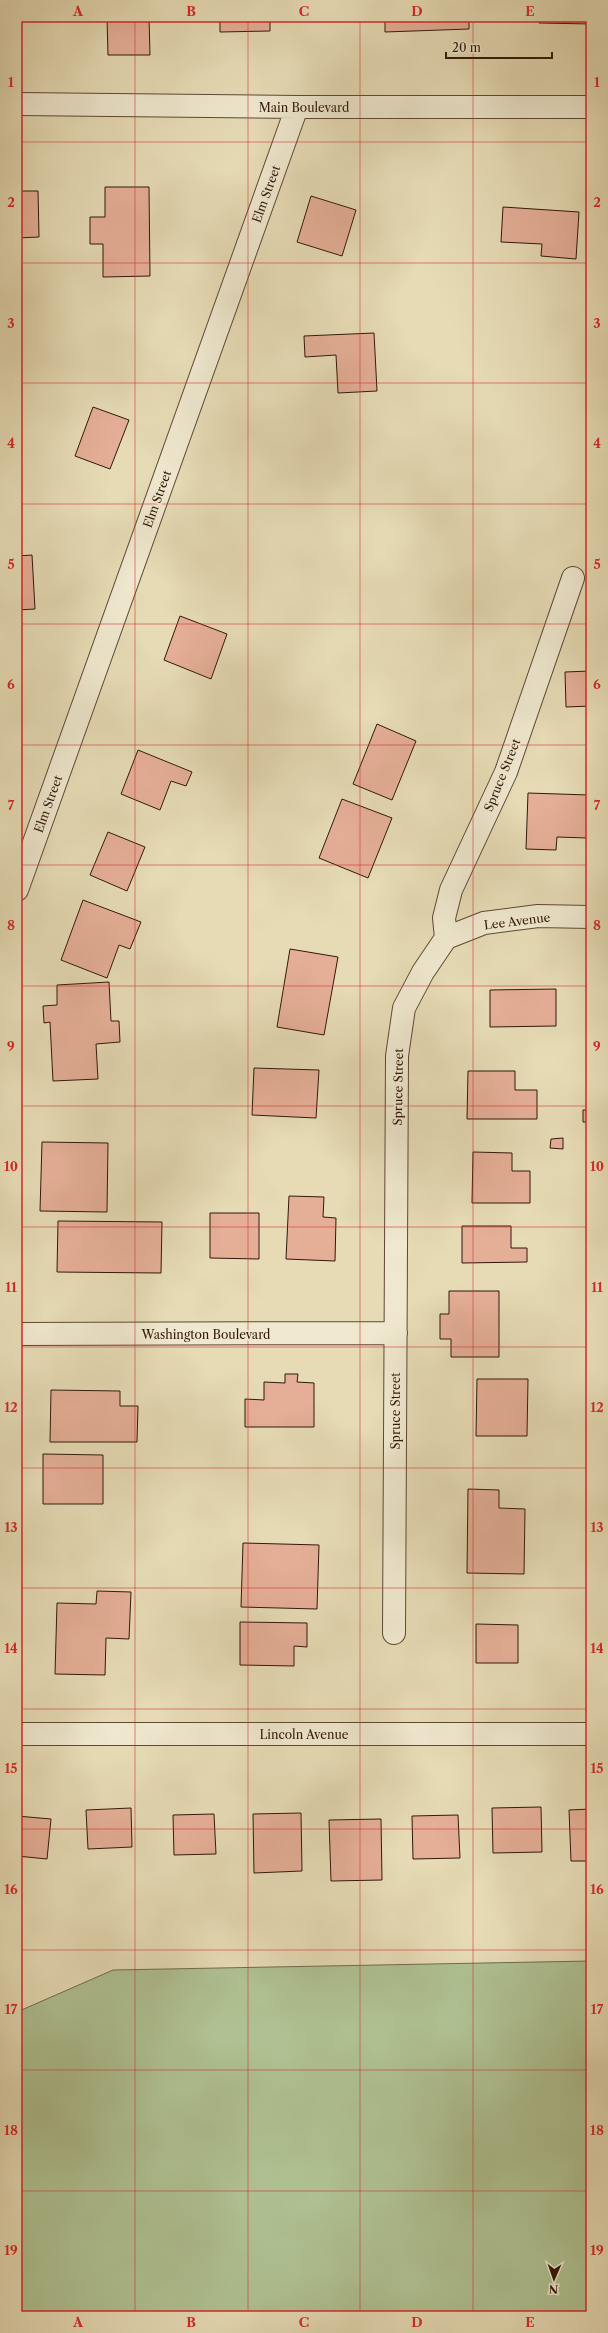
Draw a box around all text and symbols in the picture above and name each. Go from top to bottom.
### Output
text: A [72,3,84,19]
text: B [186,3,196,19]
text: C [299,3,309,19]
text: D [411,3,423,19]
text: E [525,3,535,19]
scale bar [446,34,552,60]
text: 20 m [452,40,481,55]
text: 1 [8,74,14,90]
text: 1 [594,74,600,90]
street label: Main Boulevard [259,100,350,115]
street label: Elm Street [249,162,284,225]
text: 2 [7,194,15,210]
text: 2 [593,194,601,210]
text: 3 [7,315,15,331]
text: 3 [593,315,601,331]
text: 4 [7,435,15,451]
text: 4 [593,435,601,451]
street label: Elm Street [140,467,175,530]
text: 5 [7,556,15,572]
text: 5 [593,556,601,572]
text: 6 [7,676,15,692]
text: 6 [593,676,601,692]
street label: Spruce Street [481,736,524,814]
street label: Elm Street [31,772,66,835]
text: 7 [8,797,15,813]
text: 7 [594,797,601,813]
street label: Lee Avenue [483,909,551,933]
text: 8 [7,917,15,933]
text: 8 [593,917,601,933]
text: 9 [7,1038,15,1054]
text: 9 [593,1038,601,1054]
street label: Spruce Street [390,1048,406,1126]
text: 10 [4,1158,18,1174]
text: 10 [590,1158,604,1174]
text: 11 [5,1279,17,1295]
text: 11 [591,1279,603,1295]
street label: Washington Boulevard [141,1327,271,1342]
street label: Spruce Street [388,1372,403,1450]
text: 12 [4,1399,18,1415]
text: 12 [590,1399,604,1415]
text: 13 [4,1519,18,1535]
text: 13 [590,1519,604,1535]
text: 14 [4,1640,18,1656]
text: 14 [590,1640,604,1656]
street label: Lincoln Avenue [259,1727,349,1742]
text: 15 [4,1760,18,1776]
text: 15 [590,1760,604,1776]
text: 16 [4,1881,18,1897]
text: 16 [590,1881,604,1897]
text: 17 [5,2001,18,2017]
text: 17 [591,2001,604,2017]
text: 18 [4,2122,18,2138]
text: 18 [590,2122,604,2138]
text: 19 [4,2242,18,2258]
text: 19 [590,2242,604,2258]
north arrow [534,2259,574,2299]
text: N [548,2282,559,2296]
text: A [72,2314,84,2330]
text: B [186,2314,196,2330]
text: C [299,2314,309,2330]
text: D [411,2314,423,2330]
text: E [525,2314,535,2330]

